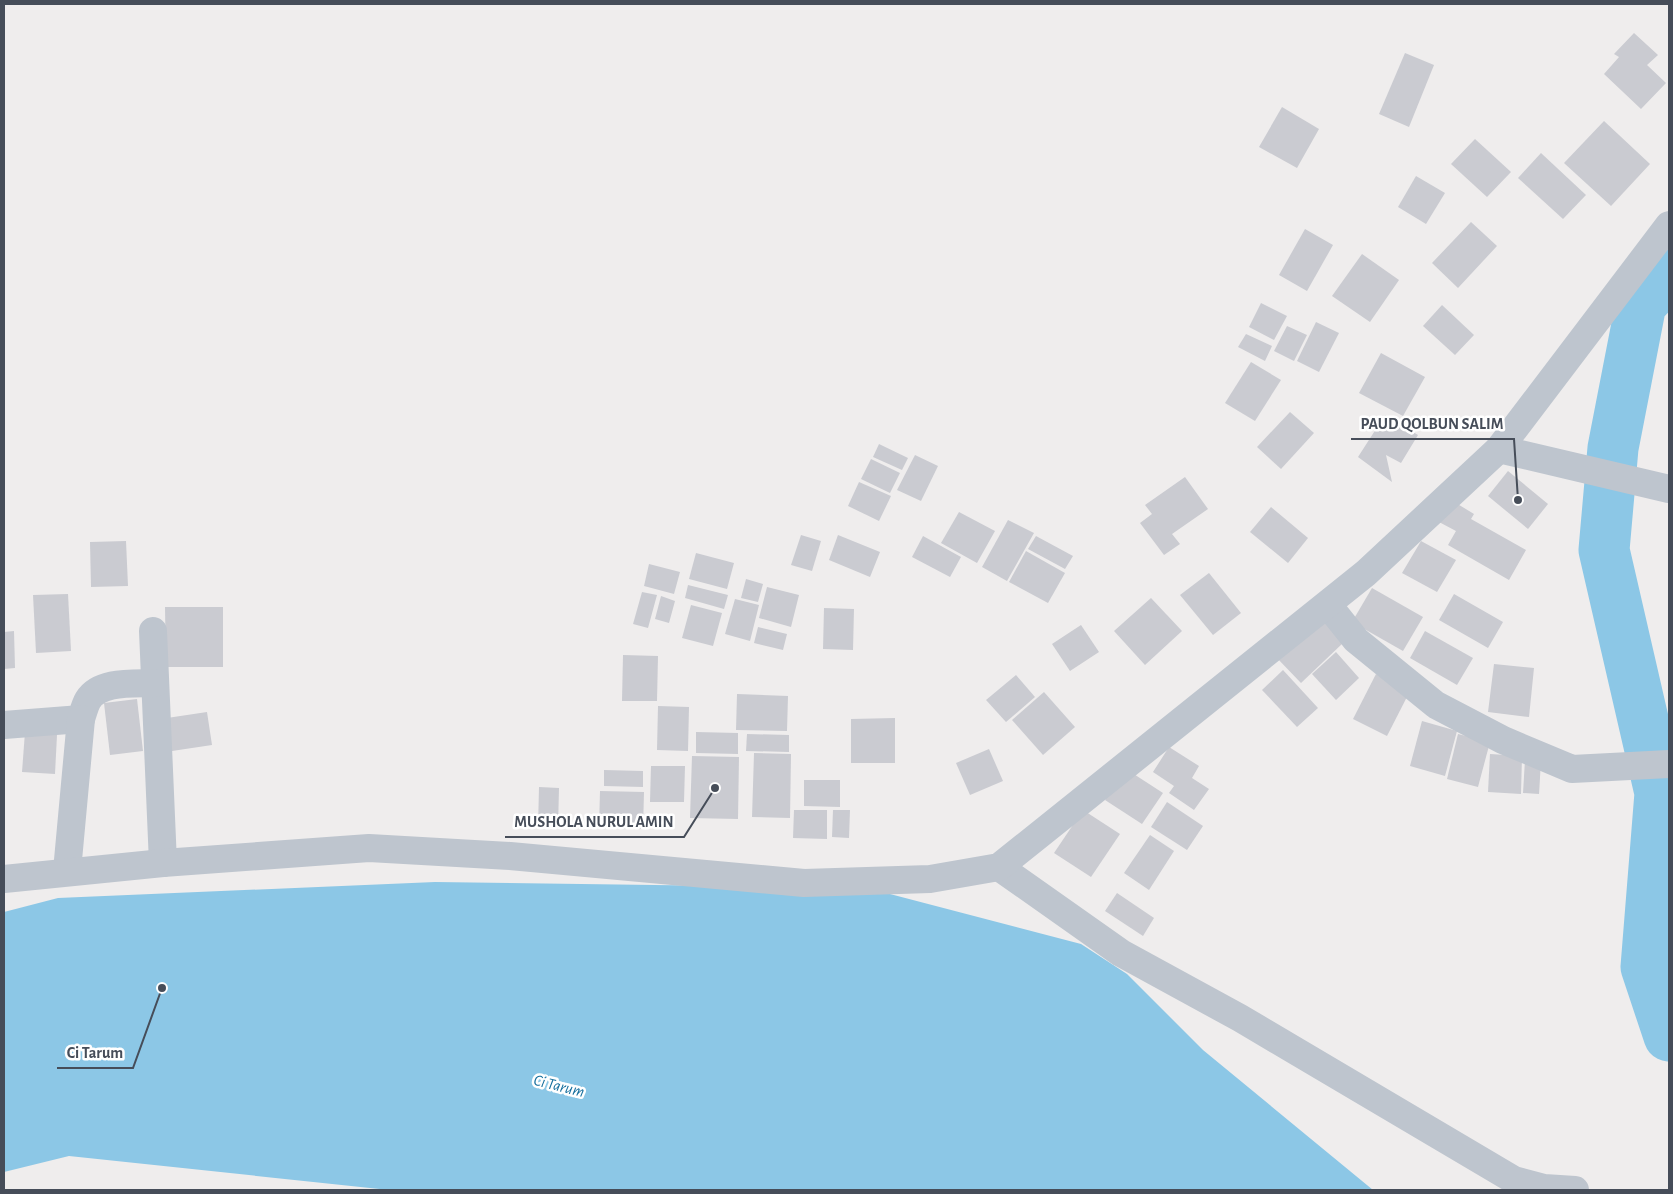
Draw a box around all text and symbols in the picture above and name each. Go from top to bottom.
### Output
callout: PAUD QOLBUN SALIM [1351,408,1514,439]
text: PAUD QOLBUN SALIM [1361,416,1503,433]
callout: MUSHOLA NURUL AMIN [505,806,684,837]
text: MUSHOLA NURUL AMIN [514,814,674,830]
callout: Ci Tarum [57,1037,133,1068]
text: Ci Tarum [67,1045,123,1061]
water label: Ci Tarum [532,1072,586,1100]

